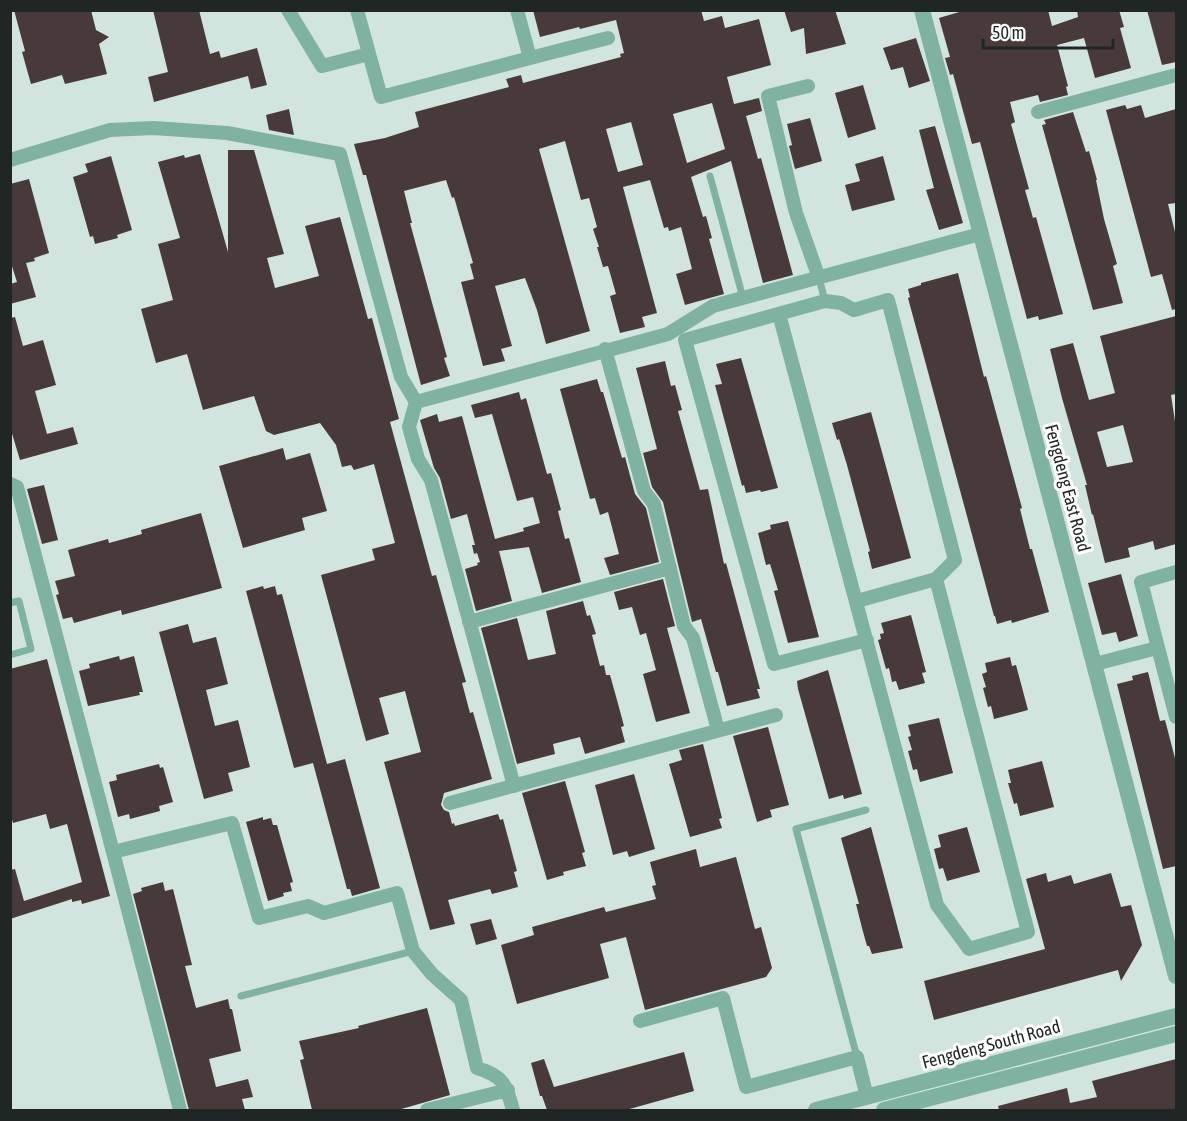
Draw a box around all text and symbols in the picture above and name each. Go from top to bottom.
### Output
scale bar [983,12,1114,50]
text: 50 m [992,22,1024,43]
street label: Fengdeng East Road [1041,422,1095,554]
street label: Fengdeng South Road [920,1015,1062,1073]

